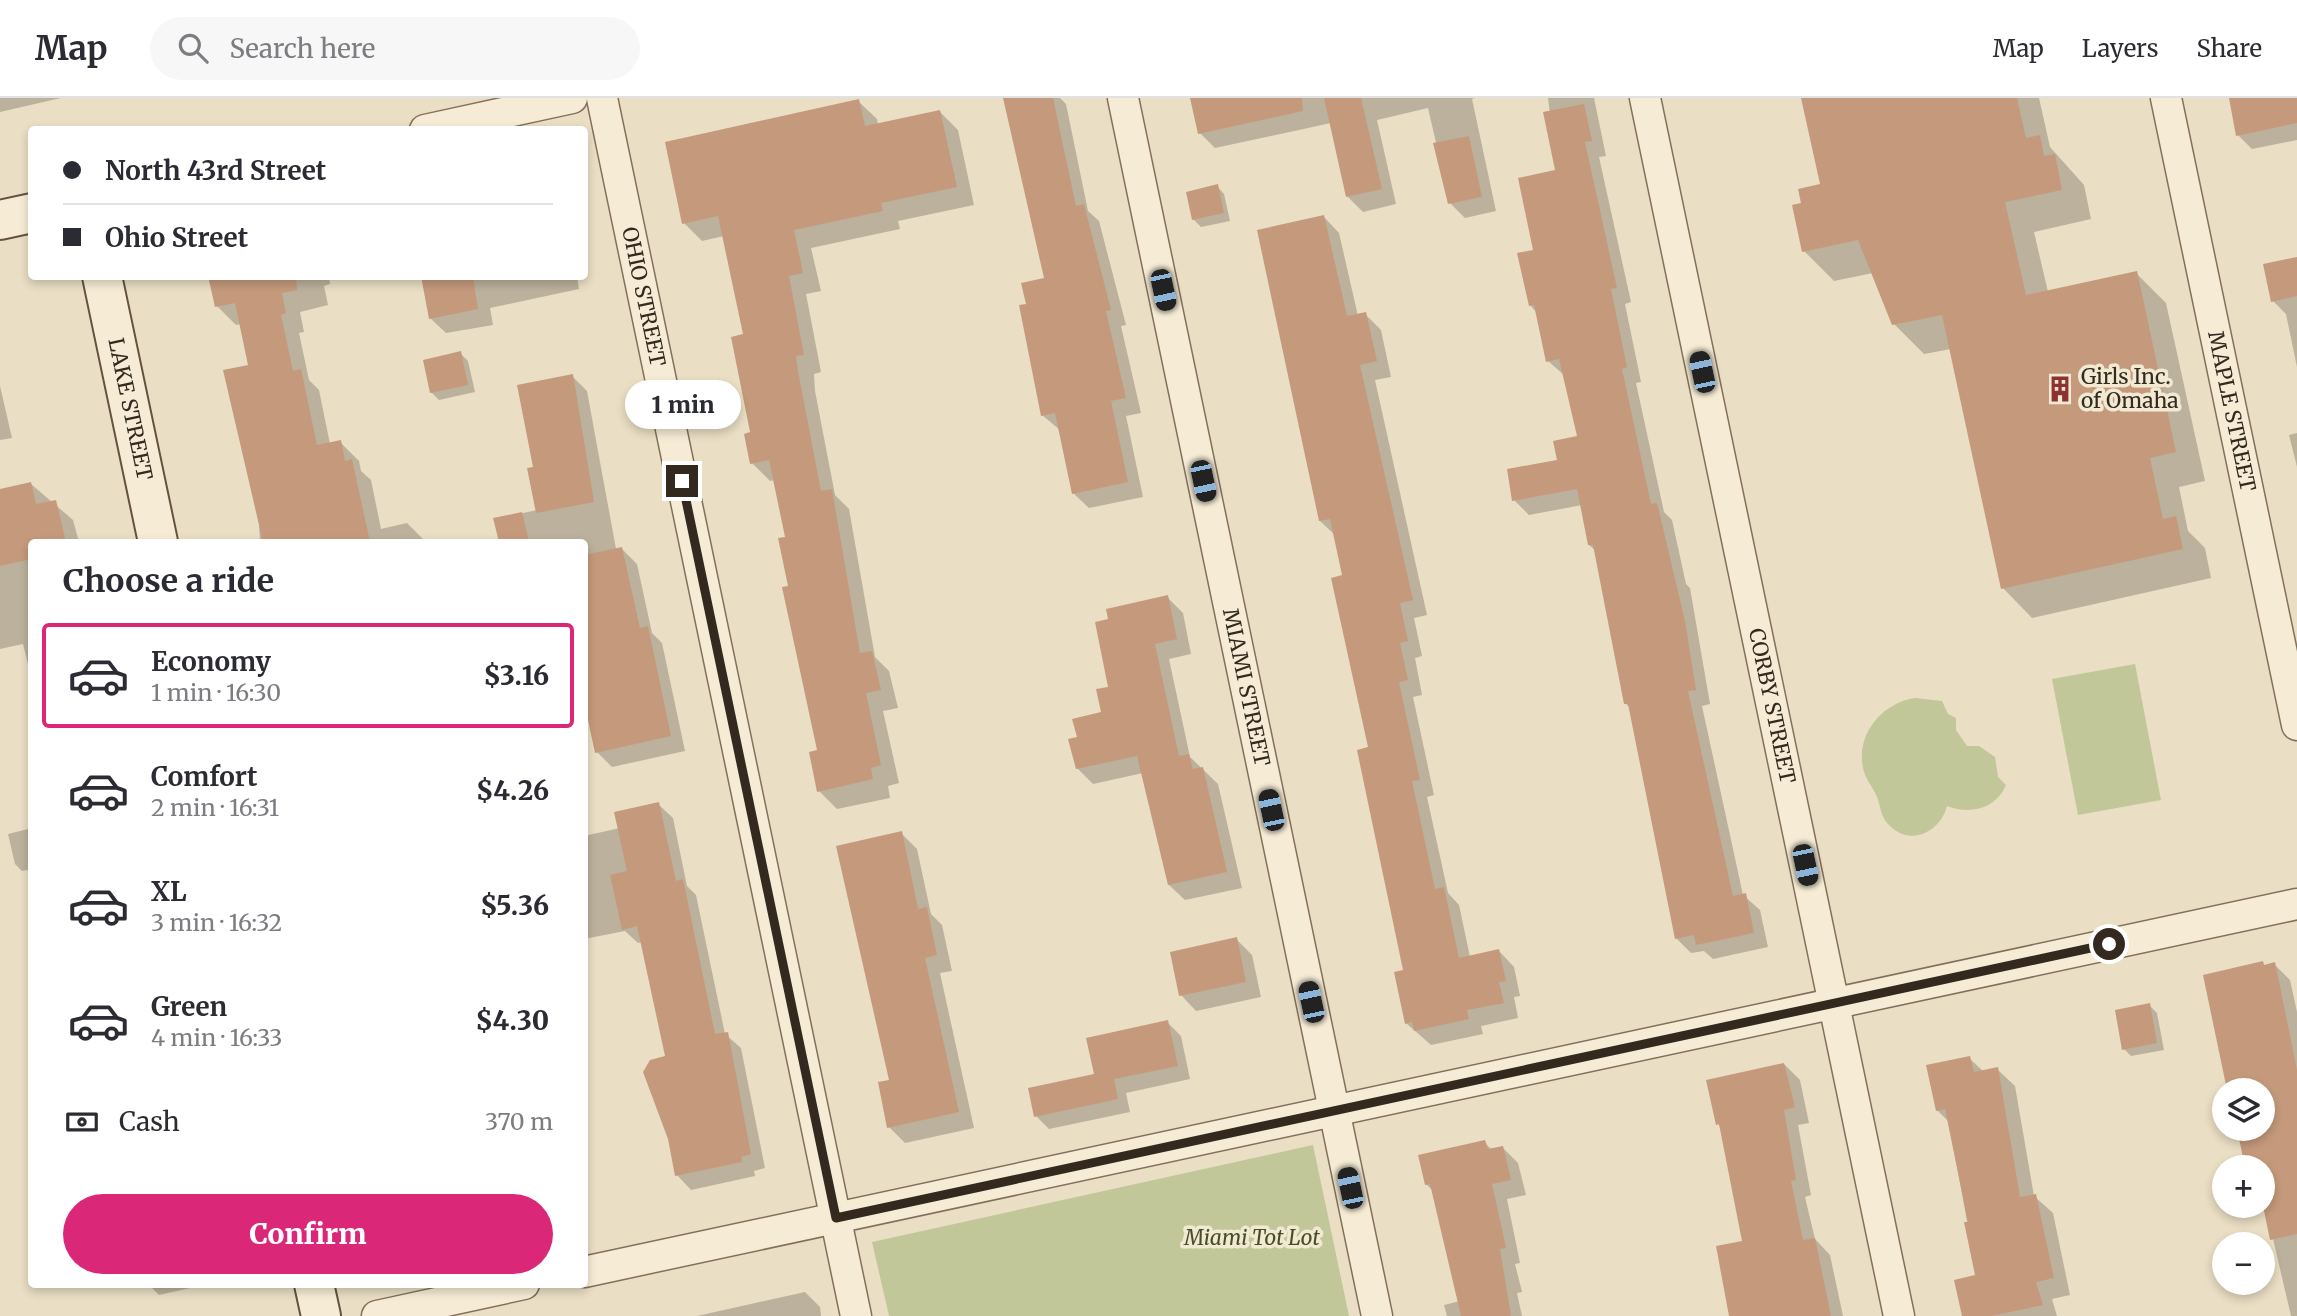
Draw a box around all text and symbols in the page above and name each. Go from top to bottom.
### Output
search box [150,17,640,80]
text: Map [35,28,108,69]
icon: search [174,29,212,67]
text: Search here [230,32,375,65]
text: Map [1993,33,2044,64]
text: Layers [2082,33,2158,64]
text: Share [2196,33,2262,64]
text: North 43rd Street [105,154,326,187]
text: Ohio Street [105,221,248,254]
street label: OHIO STREET [616,224,672,369]
car [1149,267,1178,313]
street label: MAPLE STREET [2202,328,2262,494]
street label: LAKE STREET [102,335,159,483]
car [1688,349,1717,395]
place label: Girls Inc. of Omaha [2081,363,2179,414]
building icon: Girls Inc. of Omaha [2045,374,2075,404]
callout: 1 min [624,380,740,428]
text: 1 min [651,390,715,419]
car [1189,458,1218,504]
route end [666,465,698,497]
text: Choose a ride [63,561,274,601]
street label: MIAMI STREET [1217,606,1276,769]
street label: CORBY STREET [1743,626,1802,786]
icon: car [67,644,130,707]
text: Economy [151,645,271,678]
text: $3.16 [483,659,549,692]
text: 1 min · 16:30 [151,678,281,707]
icon: car [67,759,130,822]
text: Comfort [151,760,257,793]
text: $4.26 [476,774,549,807]
car [1257,787,1286,833]
text: 2 min · 16:31 [151,793,279,822]
car [1791,842,1820,888]
icon: car [67,874,130,937]
text: XL [151,875,187,908]
text: $5.36 [480,889,549,922]
text: 3 min · 16:32 [151,908,282,937]
route start [2093,928,2125,960]
car [1297,979,1326,1025]
icon: car [67,989,130,1052]
text: Green [151,990,227,1023]
text: $4.30 [475,1004,549,1037]
text: 4 min · 16:33 [151,1023,282,1052]
map controls [2212,1078,2275,1295]
button: layers [2212,1078,2275,1141]
icon: cash [63,1103,101,1141]
text: Cash [119,1105,180,1138]
text: 370 m [485,1107,553,1136]
button: + [2212,1155,2275,1218]
car [1336,1165,1365,1211]
button: Confirm [63,1194,553,1274]
park label: Miami Tot Lot [1183,1224,1320,1251]
button: − [2212,1232,2275,1295]

